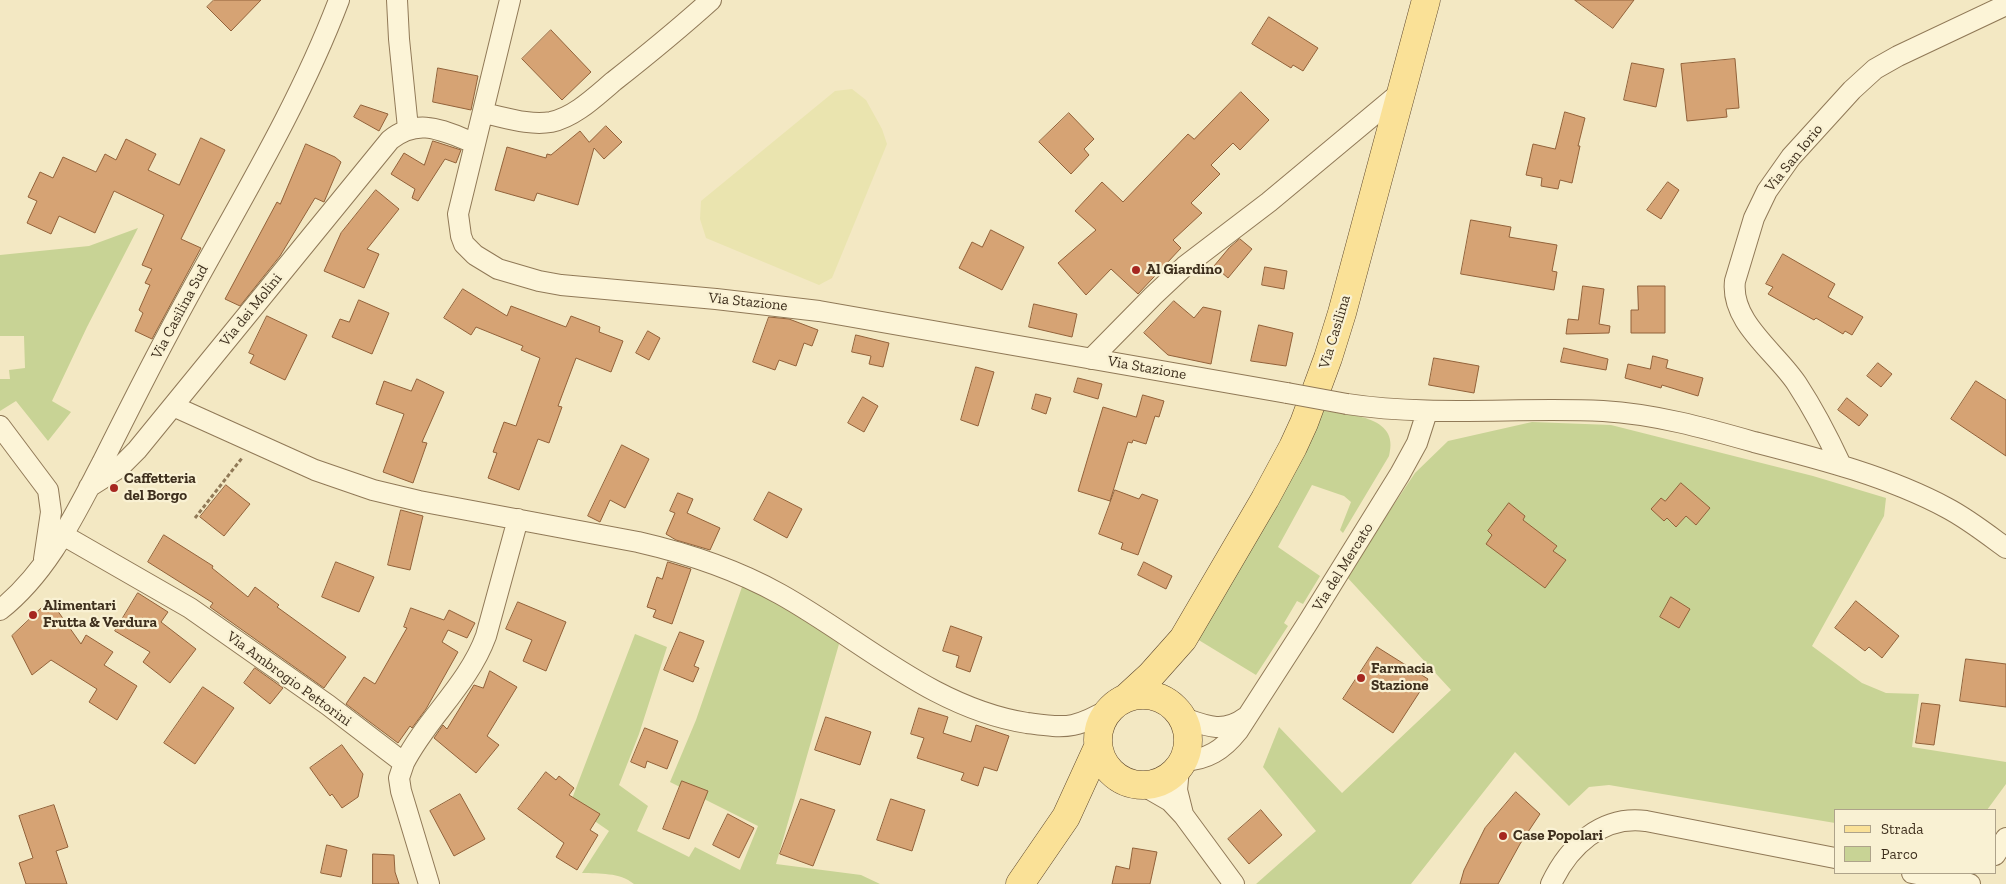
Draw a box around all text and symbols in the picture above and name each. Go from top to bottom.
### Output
street label: Via San Iorio [1761,121,1827,195]
place label: Al Giardino [1146,261,1222,279]
street label: Via Casilina Sud [148,262,212,362]
marker: Al Giardino [1130,264,1142,276]
street label: Via dei Molini [216,270,286,350]
street label: Via Stazione [707,289,789,315]
street label: Via Casilina [1315,293,1355,371]
street label: Via Stazione [1106,352,1188,384]
place label: Caffetteria del Borgo [124,470,196,505]
marker: Caffetteria del Borgo [108,482,120,494]
street label: Via del Mercato [1309,520,1377,614]
place label: Alimentari Frutta & Verdura [43,597,157,632]
marker: Alimentari Frutta & Verdura [27,609,39,621]
street label: Via Ambrogio Pettorini [223,628,355,730]
place label: Farmacia Stazione [1371,660,1433,695]
marker: Farmacia Stazione [1355,672,1367,684]
legend [1834,809,1996,874]
text: Strada [1881,820,1924,838]
place label: Case Popolari [1513,827,1603,845]
marker: Case Popolari [1497,830,1509,842]
text: Parco [1881,845,1918,863]

